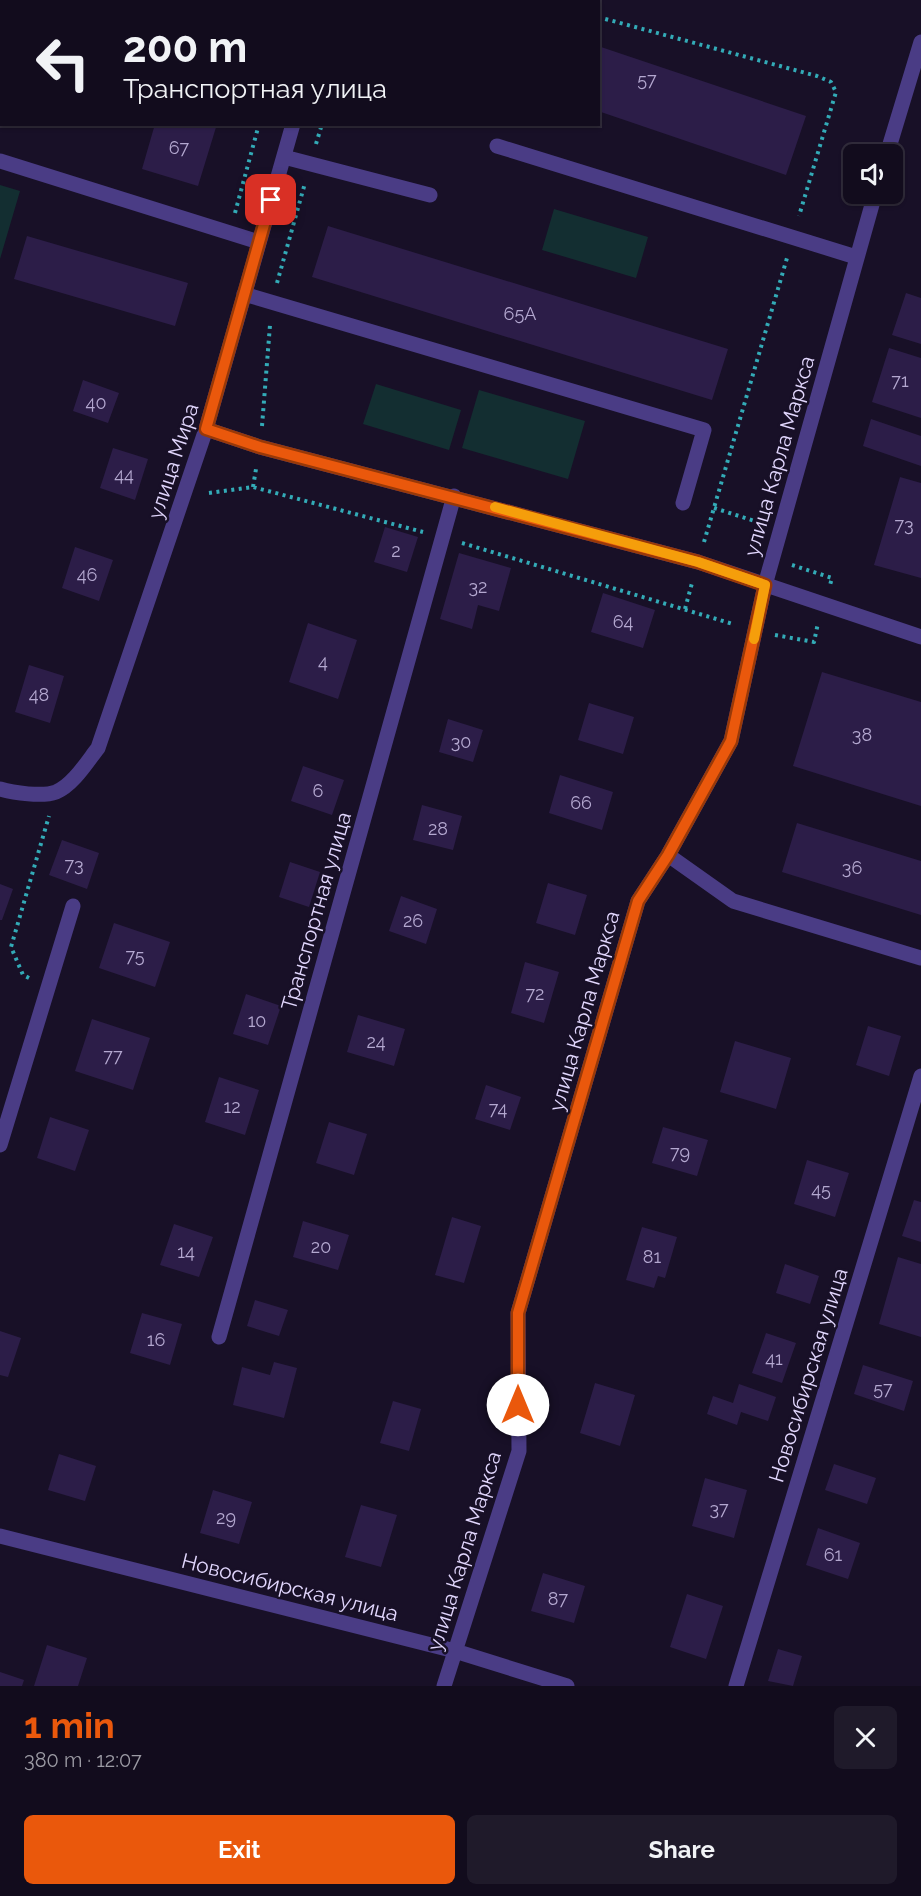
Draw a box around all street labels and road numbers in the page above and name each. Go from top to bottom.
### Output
street label: улица Карла Маркса [738,353,820,559]
street label: улица Мира [143,400,203,522]
street label: Транспортная улица [276,809,356,1013]
street label: улица Карла Маркса [543,908,625,1114]
street label: Новосибирская улица [763,1265,853,1485]
street label: улица Карла Маркса [422,1448,506,1654]
street label: Новосибирская улица [179,1548,401,1626]

